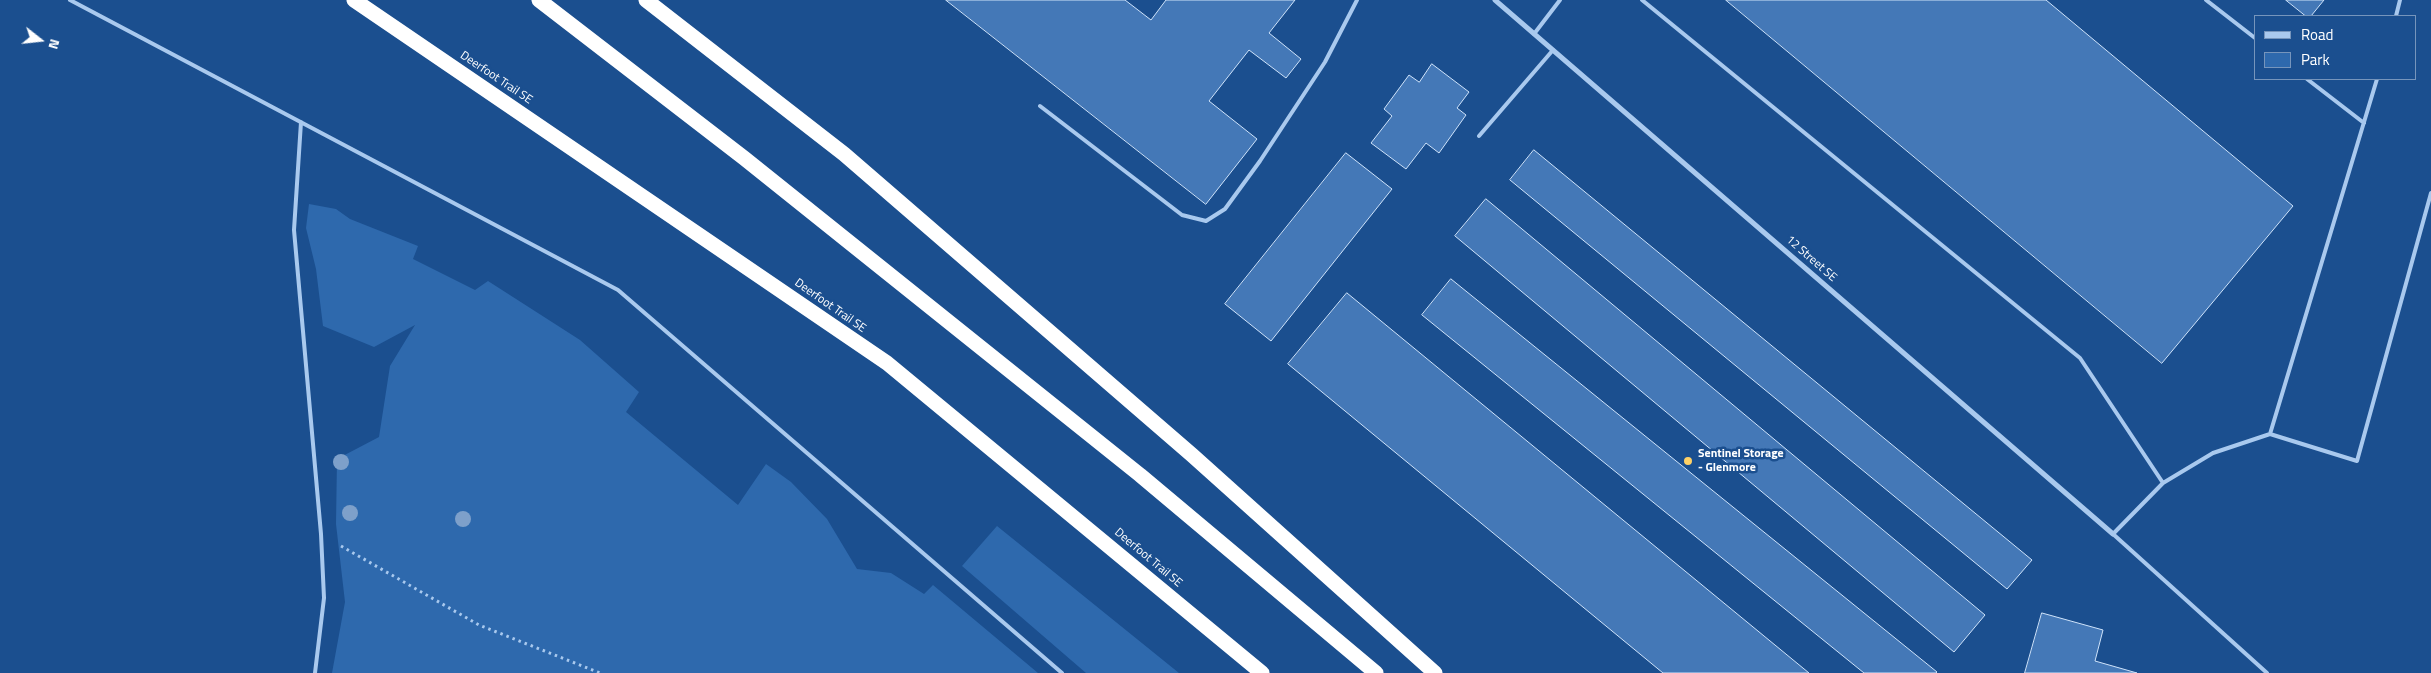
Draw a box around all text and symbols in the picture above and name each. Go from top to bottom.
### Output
north arrow [15,15,65,65]
legend [2254,15,2416,80]
text: Road [2301,23,2333,46]
text: N [43,37,66,52]
text: Park [2301,48,2330,71]
street label: Deerfoot Trail SE [457,49,535,107]
street label: 12 Street SE [1783,233,1839,285]
street label: Deerfoot Trail SE [791,276,869,336]
place label: Sentinel Storage - Glenmore [1698,447,1784,475]
marker: Sentinel Storage - Glenmore [1682,455,1694,467]
street label: Deerfoot Trail SE [1111,525,1185,591]

